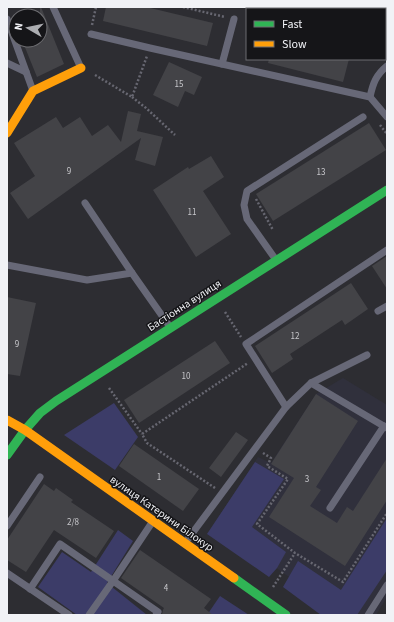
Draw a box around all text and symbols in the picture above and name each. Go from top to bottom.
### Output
north arrow [8,8,48,48]
legend [246,8,386,60]
text: Fast [282,16,302,33]
text: N [11,22,27,31]
text: Slow [282,36,307,53]
house number: 15 [175,78,184,91]
house number: 9 [67,165,72,178]
house number: 13 [317,166,326,179]
house number: 11 [188,206,196,219]
street label: Бастіонна вулиця [144,276,224,335]
house number: 12 [291,330,300,343]
house number: 9 [15,338,20,351]
house number: 10 [182,370,191,383]
house number: 1 [157,471,161,484]
street label: вулиця Катерини Білокур [107,472,216,555]
house number: 3 [305,473,310,486]
house number: 2/8 [67,516,80,529]
house number: 4 [164,582,169,595]

